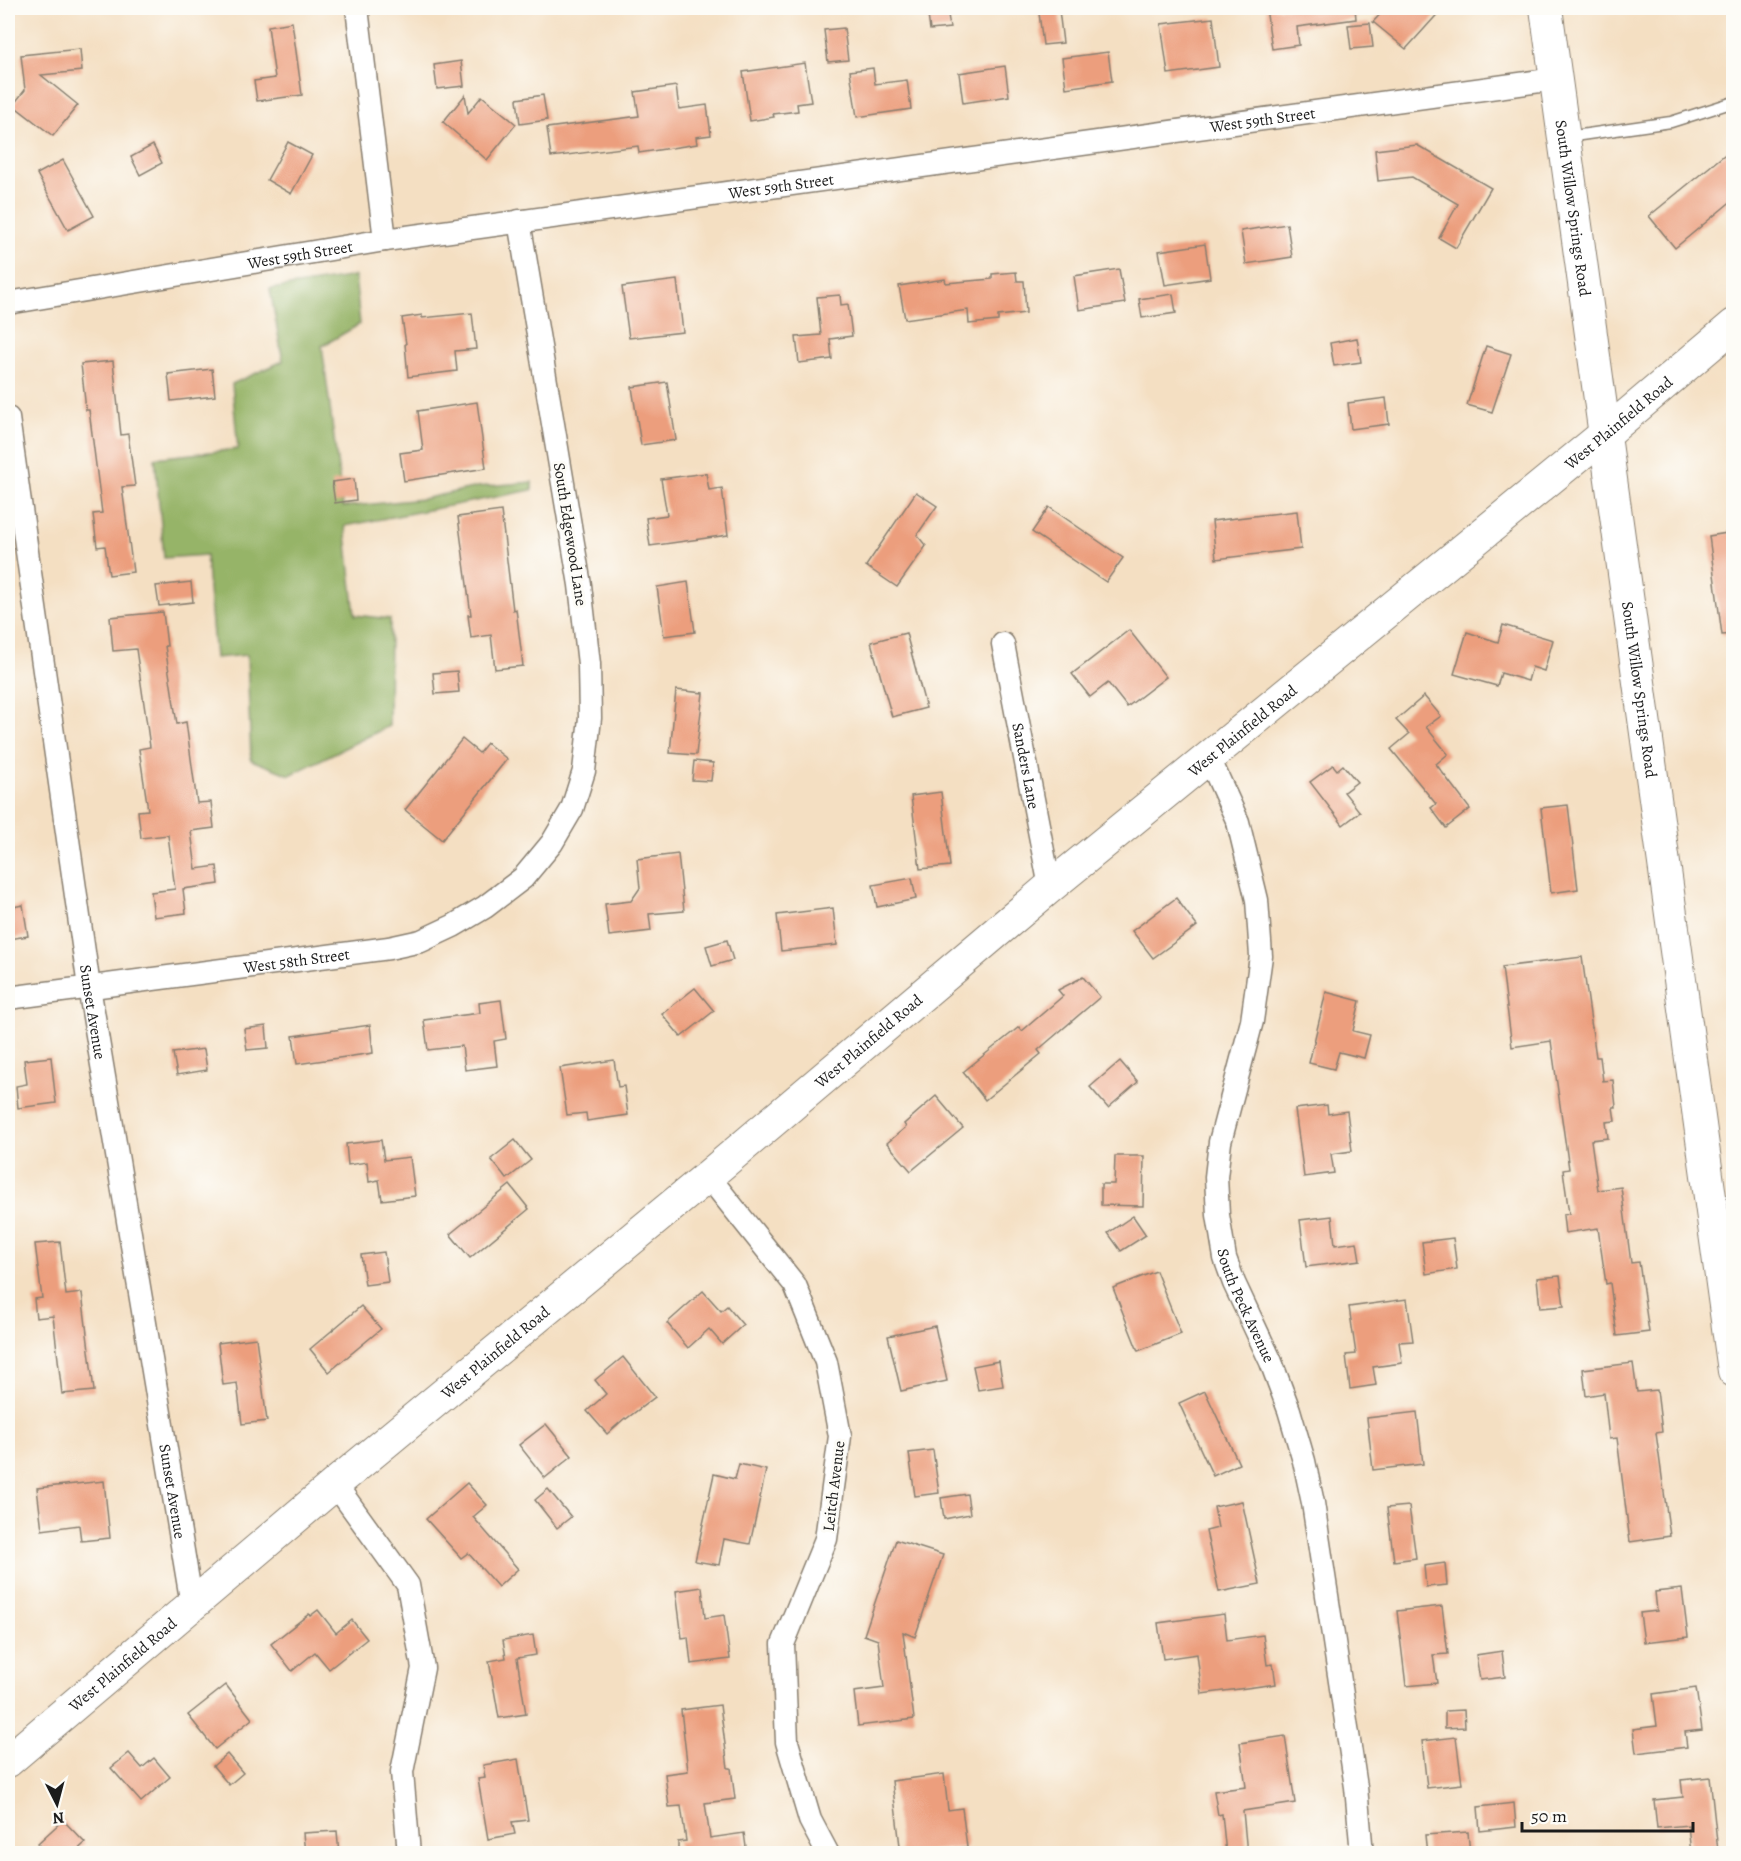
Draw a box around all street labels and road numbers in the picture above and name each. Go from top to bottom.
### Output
street label: West 59th Street [1207,102,1317,139]
street label: South Willow Springs Road [1550,119,1596,298]
street label: West 59th Street [726,168,835,205]
street label: West 59th Street [245,236,354,275]
street label: West Plainfield Road [1559,371,1678,475]
street label: South Edgewood Lane [548,461,592,607]
street label: South Willow Springs Road [1616,600,1662,780]
street label: West Plainfield Road [1183,680,1302,783]
street label: Sanders Lane [1006,721,1045,811]
street label: West 58th Street [241,943,351,979]
street label: Sunset Avenue [74,963,111,1061]
street label: West Plainfield Road [809,989,928,1094]
street label: South Peck Avenue [1212,1247,1280,1366]
street label: West Plainfield Road [436,1301,555,1405]
street label: Leitch Avenue [818,1440,850,1533]
street label: Sunset Avenue [153,1442,191,1540]
street label: West Plainfield Road [64,1613,182,1717]

